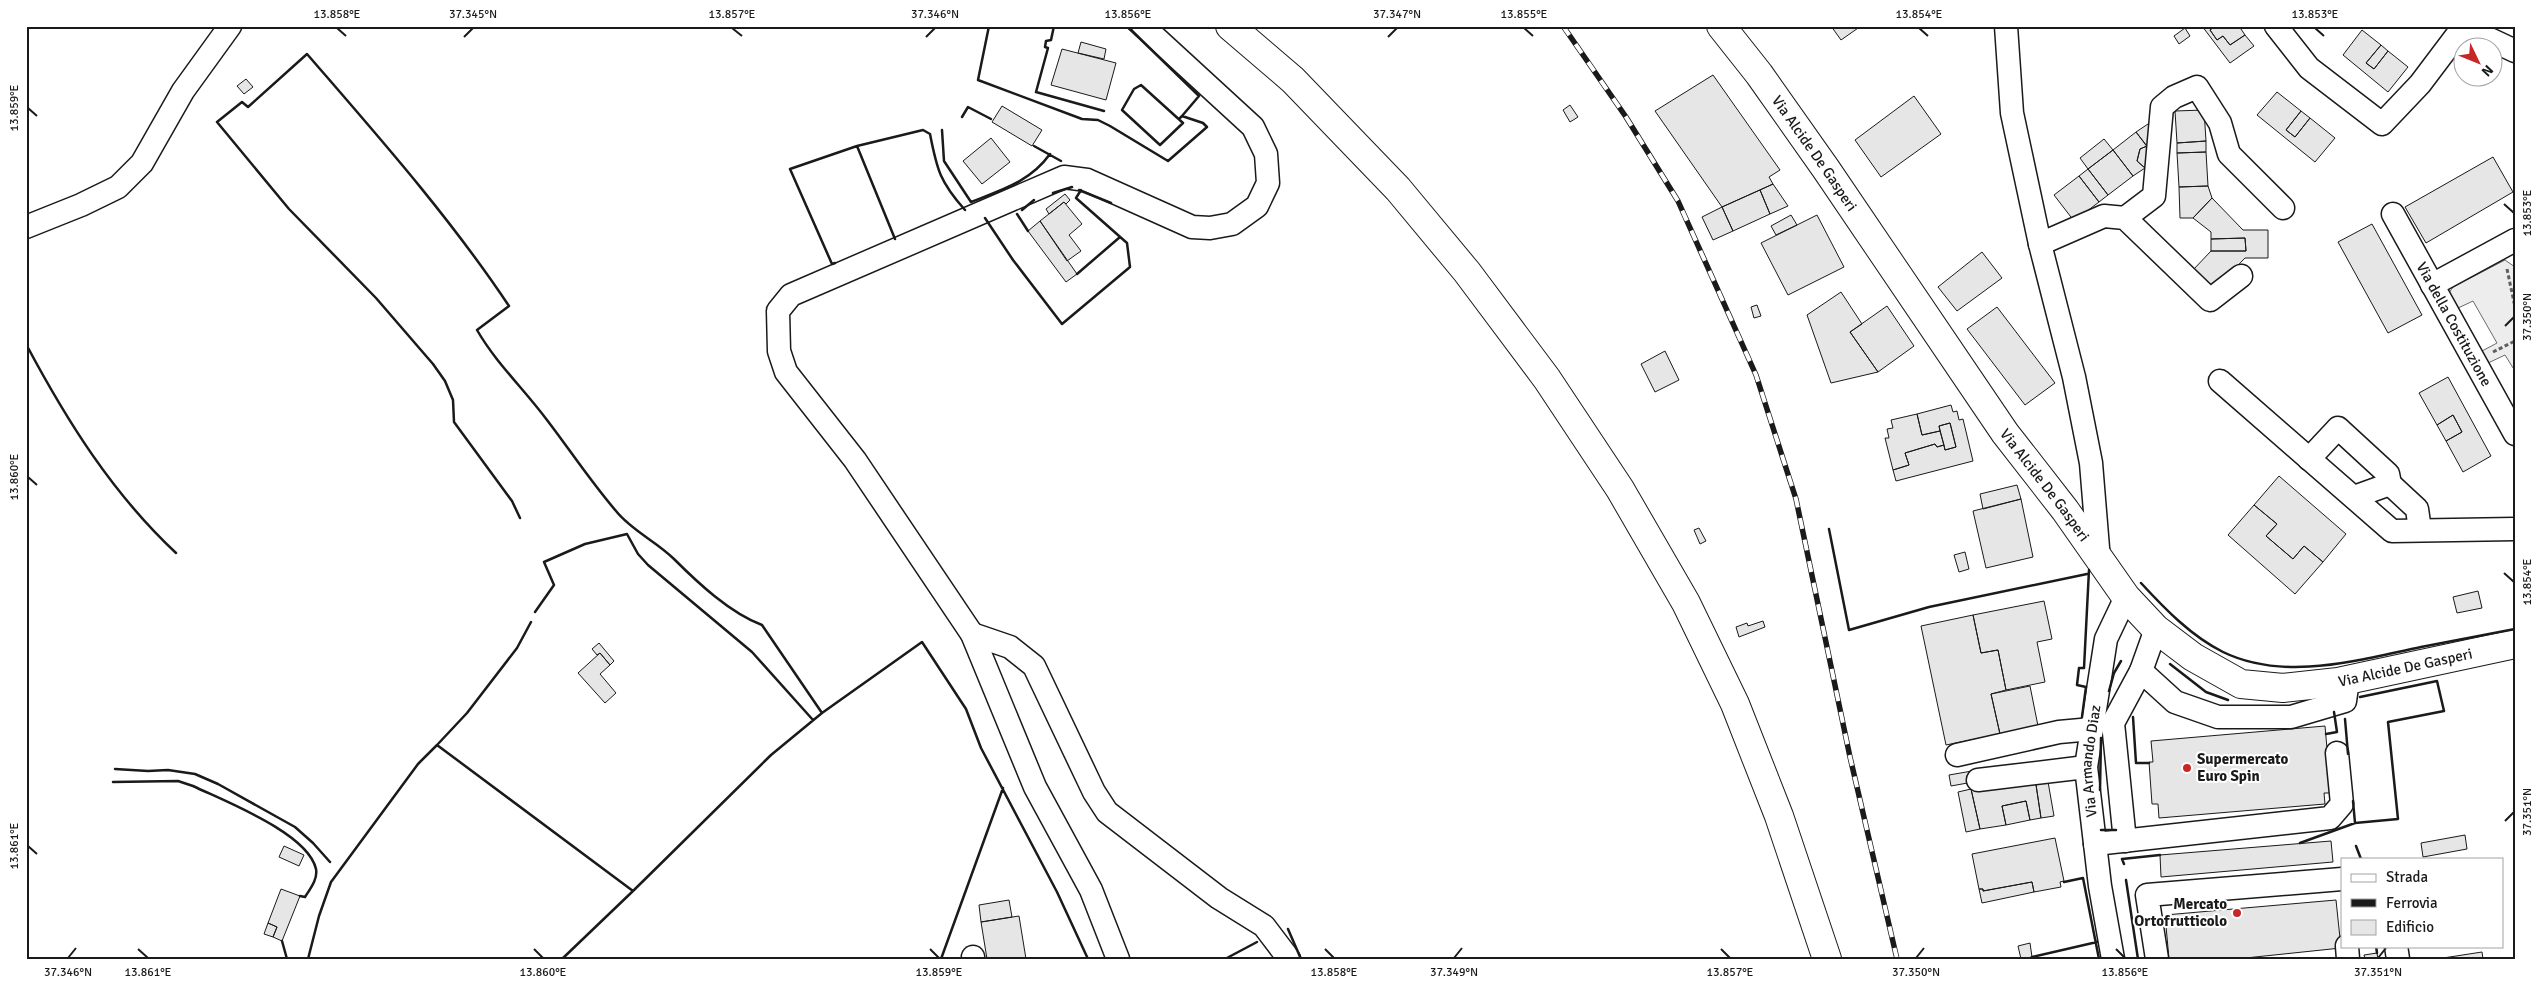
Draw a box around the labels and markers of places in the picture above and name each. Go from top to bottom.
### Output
place label: Supermercato Euro Spin [2197,750,2289,785]
marker: Supermercato Euro Spin [2181,762,2193,774]
place label: Mercato Ortofrutticolo [2134,895,2227,930]
marker: Mercato Ortofrutticolo [2231,907,2243,919]

